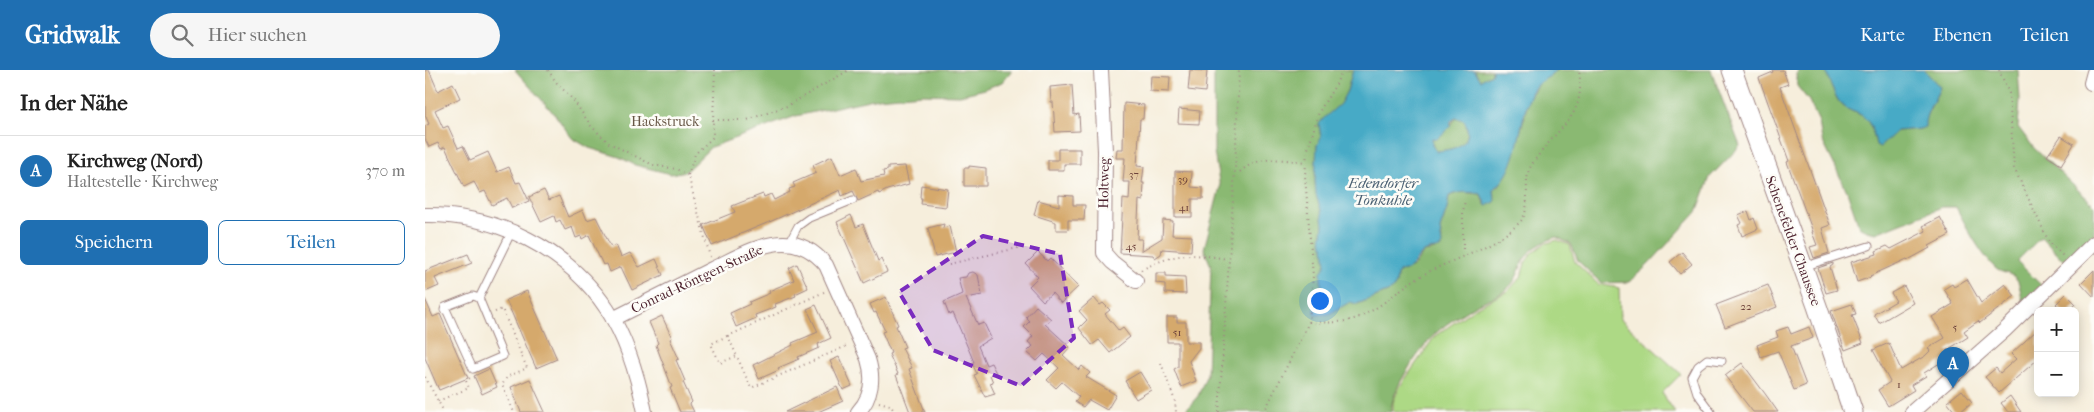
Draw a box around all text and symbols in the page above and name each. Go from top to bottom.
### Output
search box [150,13,500,58]
text: Gridwalk [25,21,120,49]
icon: search [168,21,196,49]
text: Hier suchen [208,24,307,46]
text: Karte [1860,25,1905,46]
text: Ebenen [1933,25,1992,46]
text: Teilen [2020,25,2069,46]
text: In der Nähe [20,91,128,115]
park label: Hackstruck [631,113,700,130]
text: Kirchweg (Nord) [67,150,203,172]
street label: Holtweg [1095,157,1113,209]
text: A [31,161,41,180]
text: 370 m [365,161,405,180]
house number: 37 [1129,168,1139,181]
text: Haltestelle · Kirchweg [67,172,218,191]
house number: 39 [1178,173,1188,186]
water label: Edendorfer Tonkuhle [1347,174,1419,209]
street label: Schenefelder Chaussee [1762,174,1825,309]
house number: 41 [1179,201,1189,214]
button: Speichern [20,220,208,265]
button: Teilen [218,220,405,265]
house number: 45 [1126,240,1137,253]
street label: Conrad-Röntgen-Straße [628,241,766,317]
your location [1307,288,1333,314]
house number: 22 [1740,300,1752,313]
map controls [2034,307,2079,397]
button: + [2034,307,2079,352]
house number: 5 [1953,321,1958,334]
house number: 51 [1173,326,1181,339]
pin: A [1937,347,1969,388]
button: − [2034,352,2079,397]
house number: 1 [1897,378,1901,391]

